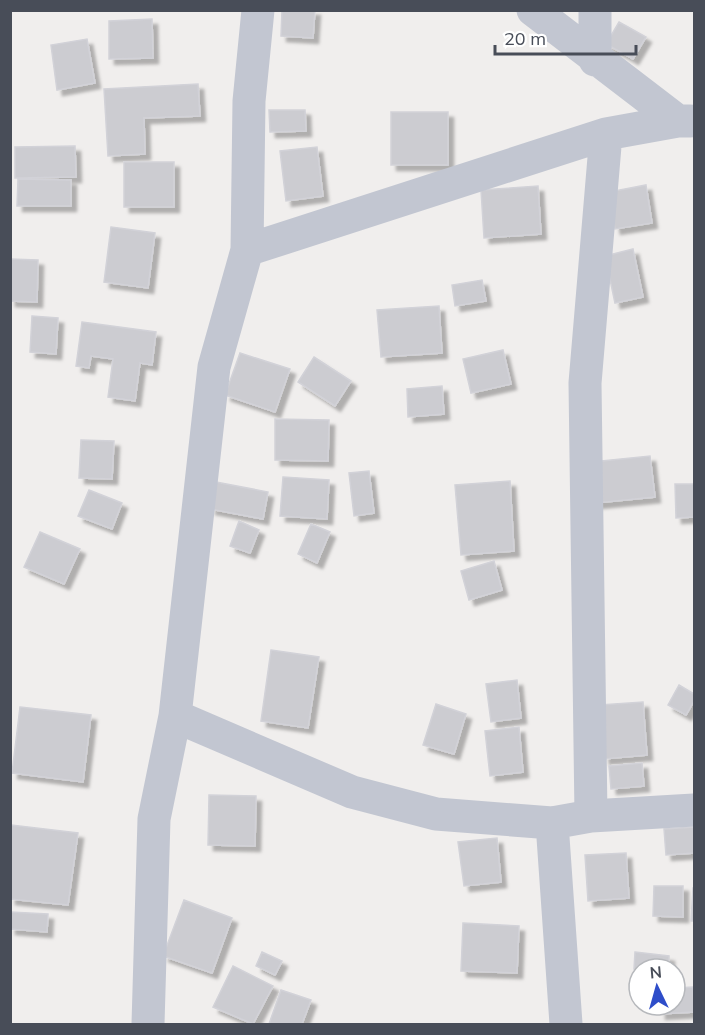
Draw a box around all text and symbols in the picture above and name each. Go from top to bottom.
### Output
scale bar [495,18,636,56]
text: 20 m [504,27,546,50]
north arrow [627,957,687,1017]
text: N [649,962,663,983]

